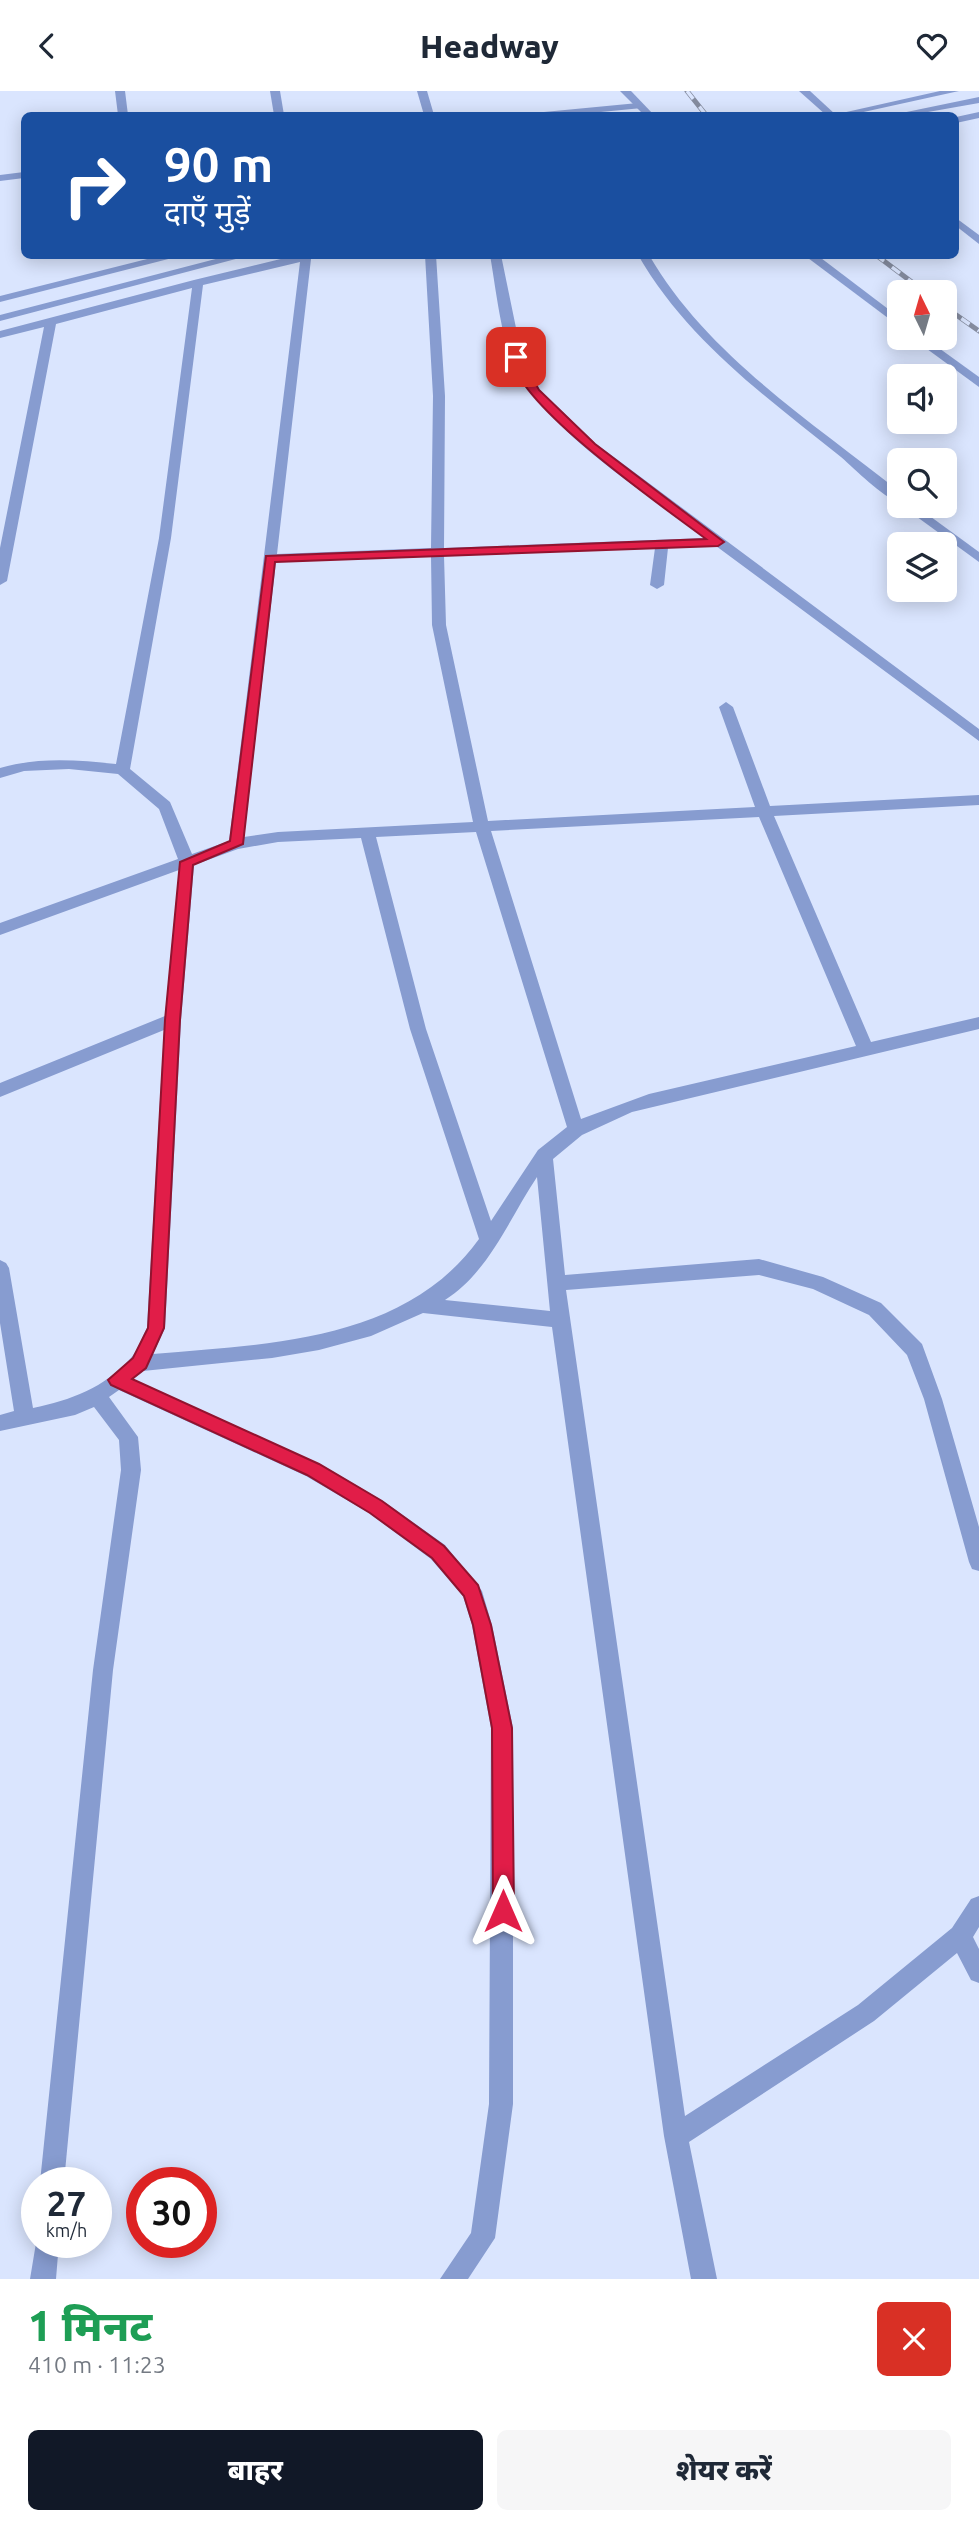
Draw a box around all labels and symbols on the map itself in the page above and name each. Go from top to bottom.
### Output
north arrow [887,280,957,350]
pin [486,327,546,387]
position arrow [466,1874,540,1948]
speed limit sign: 30 [126,2167,217,2258]

